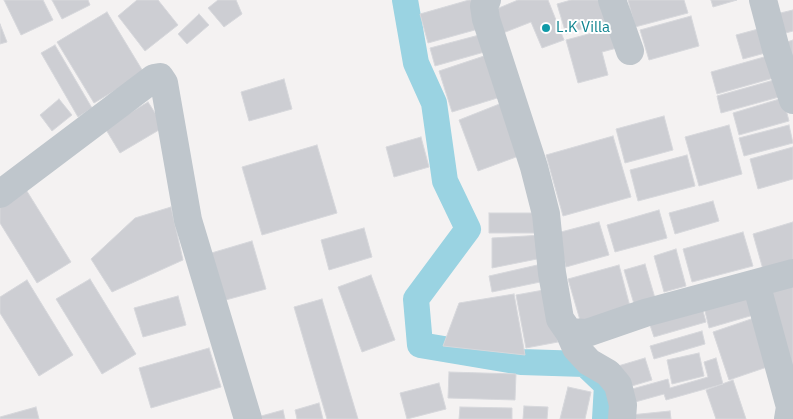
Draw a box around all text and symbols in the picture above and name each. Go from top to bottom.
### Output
place label: L.K Villa [556,19,610,37]
marker: L.K Villa [540,22,552,34]

